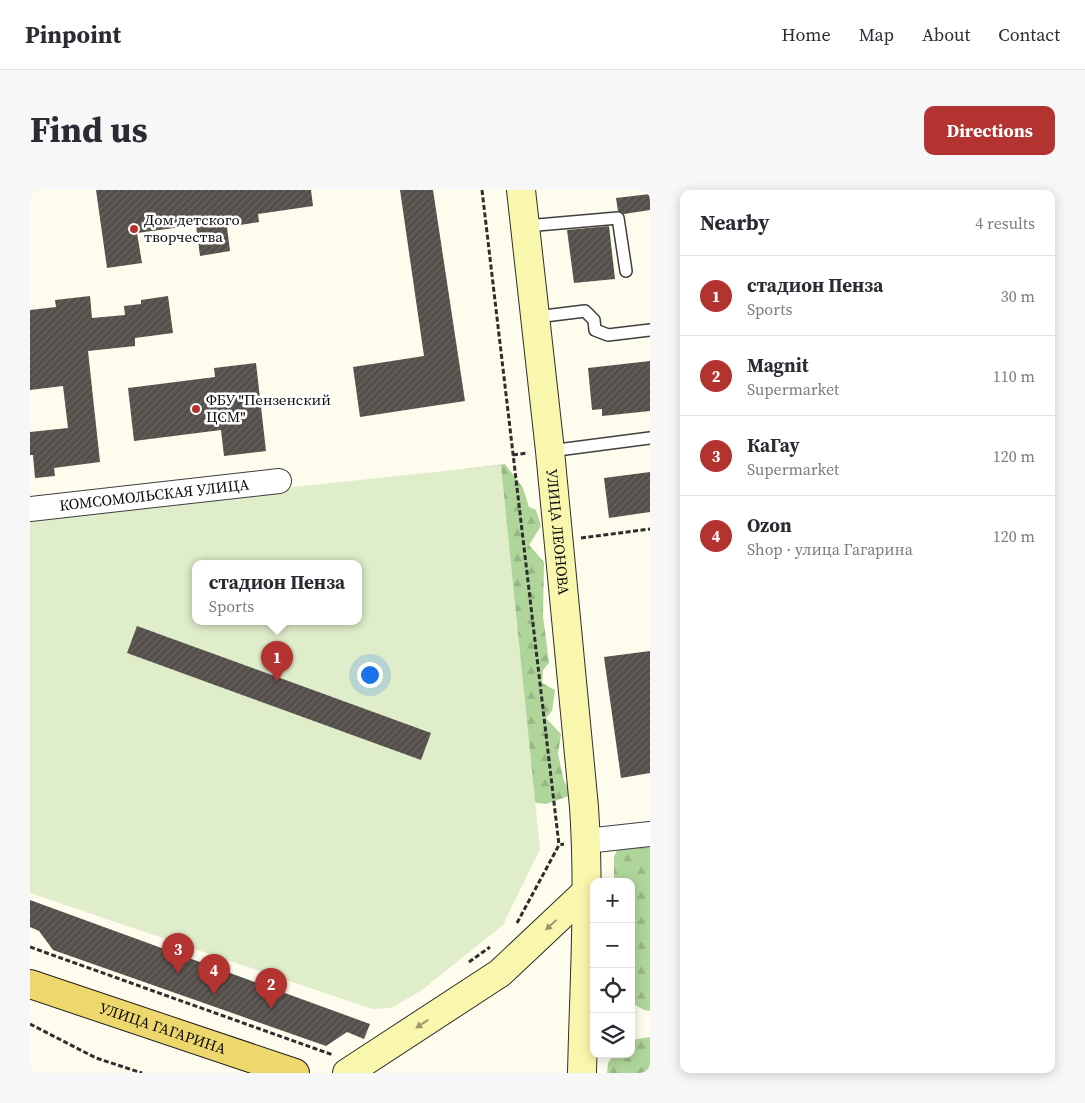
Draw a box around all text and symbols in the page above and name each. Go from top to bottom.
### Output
text: Pinpoint [25,18,121,51]
text: Home [782,22,831,47]
text: Map [859,22,894,47]
text: About [922,22,970,47]
text: Contact [998,22,1060,47]
text: Find us [30,106,148,154]
button: Directions [924,106,1055,155]
text: Nearby [700,208,770,237]
place label: Дом детского творчества [144,209,240,247]
text: 4 results [975,212,1035,234]
marker: Дом детского творчества [128,223,140,235]
text: стадион Пенза [747,272,883,298]
text: 1 [712,285,720,307]
text: 30 m [1001,285,1035,307]
text: Sports [747,298,792,320]
text: Magnit [747,352,808,378]
text: 2 [712,365,720,387]
text: 110 m [993,365,1035,387]
text: Supermarket [747,378,839,400]
place label: ФБУ "Пензенский ЦСМ" [206,389,331,427]
marker: ФБУ "Пензенский ЦСМ" [190,403,202,415]
text: КаГау [747,432,800,458]
text: 3 [712,445,720,467]
text: 120 m [993,445,1035,467]
text: Supermarket [747,458,839,480]
street label: УЛИЦА ЛЕОНОВА [542,468,575,596]
street label: КОМСОМОЛЬСКАЯ УЛИЦА [58,473,250,516]
text: Ozon [747,512,792,538]
text: 4 [712,525,720,547]
text: 120 m [993,525,1035,547]
text: Shop · улица Гагарина [747,538,913,560]
popup [192,560,362,625]
text: стадион Пенза [209,569,345,595]
text: Sports [209,595,254,617]
pin: 1 [261,641,293,682]
your location [357,662,383,688]
map controls [590,878,635,1058]
button: + [590,878,635,923]
one-way arrow [545,919,557,931]
button: − [590,923,635,968]
pin: 3 [162,933,194,974]
pin: 4 [198,954,230,995]
pin: 2 [255,968,287,1009]
button: locate [590,968,635,1013]
street label: УЛИЦА ГАГАРИНА [97,997,229,1059]
button: layers [590,1013,635,1058]
one-way arrow [415,1019,429,1028]

